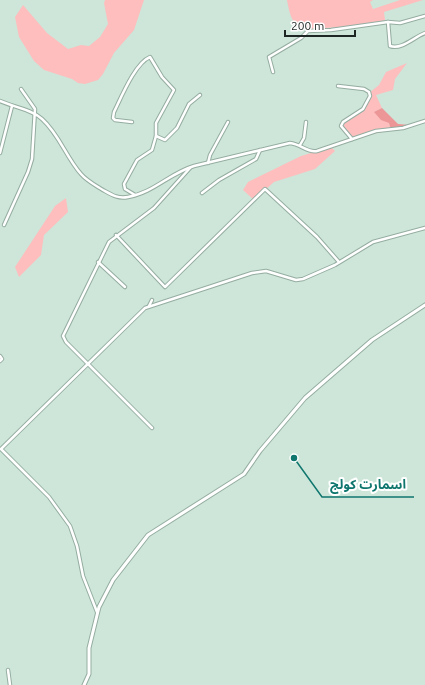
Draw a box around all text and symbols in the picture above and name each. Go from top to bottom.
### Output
scale bar [285,12,355,38]
text: 200 m [291,19,324,32]
callout: اسمارت كولج [322,472,414,497]
text: اسمارت كولج [330,477,406,494]

